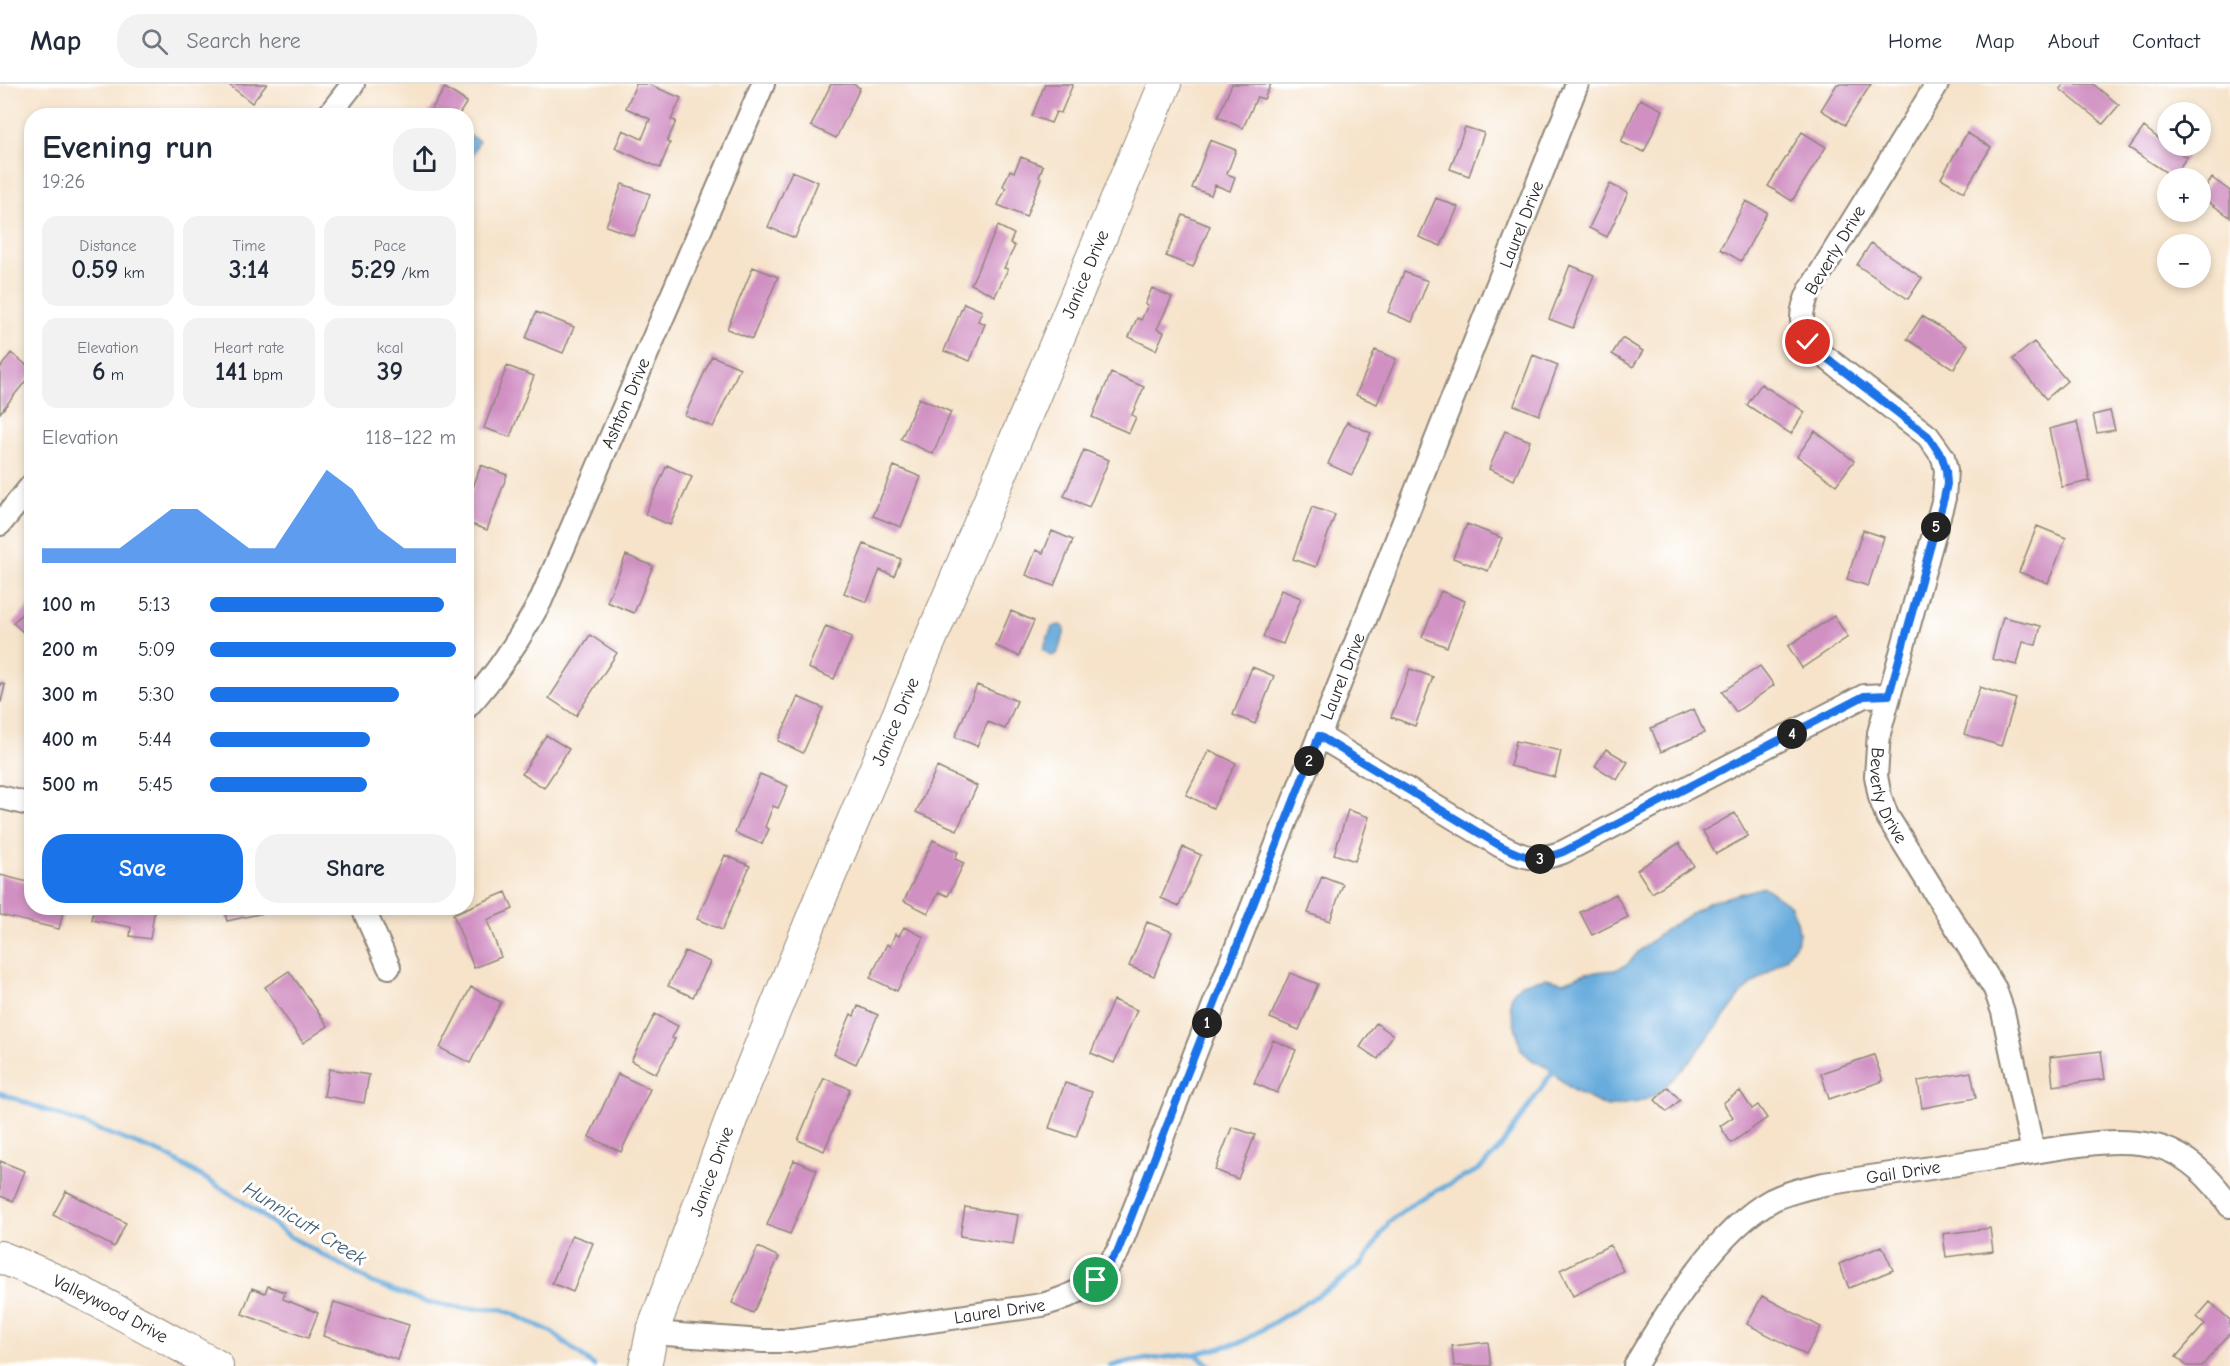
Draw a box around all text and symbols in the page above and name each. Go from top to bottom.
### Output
search box [117,14,537,68]
text: Map [30,25,81,57]
icon: search [138,25,171,58]
text: Search here [186,28,301,54]
text: Home [1888,29,1942,53]
text: Map [1975,29,2015,53]
text: About [2048,29,2099,53]
text: Contact [2132,29,2200,53]
map controls [2157,102,2211,288]
button: locate [2157,102,2211,156]
text: Evening run [42,128,213,166]
button: share [393,128,456,191]
button: + [2157,168,2211,222]
text: 19:26 [42,170,85,193]
street label: Laurel Drive [1495,178,1549,271]
street label: Beverly Drive [1801,202,1870,299]
street label: Janice Drive [1058,227,1114,322]
button: − [2157,234,2211,288]
text: Distance [79,237,137,255]
text: Time [232,237,266,255]
text: Pace [374,237,406,255]
text: 0.59 [71,255,118,285]
text: 3:14 [229,255,269,285]
text: 5:29 [350,255,396,285]
text: km [118,264,145,282]
text: /km [396,264,430,282]
pin [1782,316,1833,367]
icon: check [1791,325,1824,358]
text: Elevation [77,339,139,357]
text: Heart rate [214,339,284,357]
text: kcal [377,339,403,357]
street label: Ashton Drive [597,355,655,452]
text: 6 [92,357,106,387]
text: 141 [215,357,247,387]
text: 39 [377,357,403,387]
text: m [106,366,124,384]
text: bpm [247,366,283,384]
text: Elevation [42,426,119,449]
text: 118–122 m [366,426,456,449]
pin: 5 [1921,512,1951,542]
text: 5 [1932,518,1940,536]
text: 100 m [42,593,96,616]
text: 5:13 [138,593,171,616]
street label: Laurel Drive [1316,630,1370,723]
text: 200 m [42,638,98,661]
text: 5:09 [138,638,175,661]
street label: Janice Drive [868,674,924,769]
text: 300 m [42,683,98,706]
text: 5:30 [138,683,175,706]
pin: 4 [1777,719,1807,749]
text: 4 [1788,725,1796,743]
text: 400 m [42,728,97,751]
text: 5:44 [138,728,172,751]
pin: 2 [1294,746,1324,776]
street label: Beverly Drive [1865,747,1911,847]
text: 2 [1305,752,1313,770]
text: 500 m [42,773,99,796]
text: 5:45 [138,773,173,796]
button: Save [42,834,243,903]
button: Share [255,834,456,903]
pin: 3 [1525,844,1555,874]
text: 3 [1536,850,1544,868]
pin: 1 [1192,1008,1222,1038]
text: 1 [1204,1014,1210,1032]
street label: Janice Drive [686,1124,738,1219]
street label: Gail Drive [1865,1157,1942,1189]
water label: Hunnicutt Creek [239,1176,371,1271]
pin [1070,1254,1121,1305]
icon: arrive [1079,1263,1112,1296]
street label: Valleywood Drive [49,1271,171,1348]
street label: Laurel Drive [953,1295,1047,1329]

